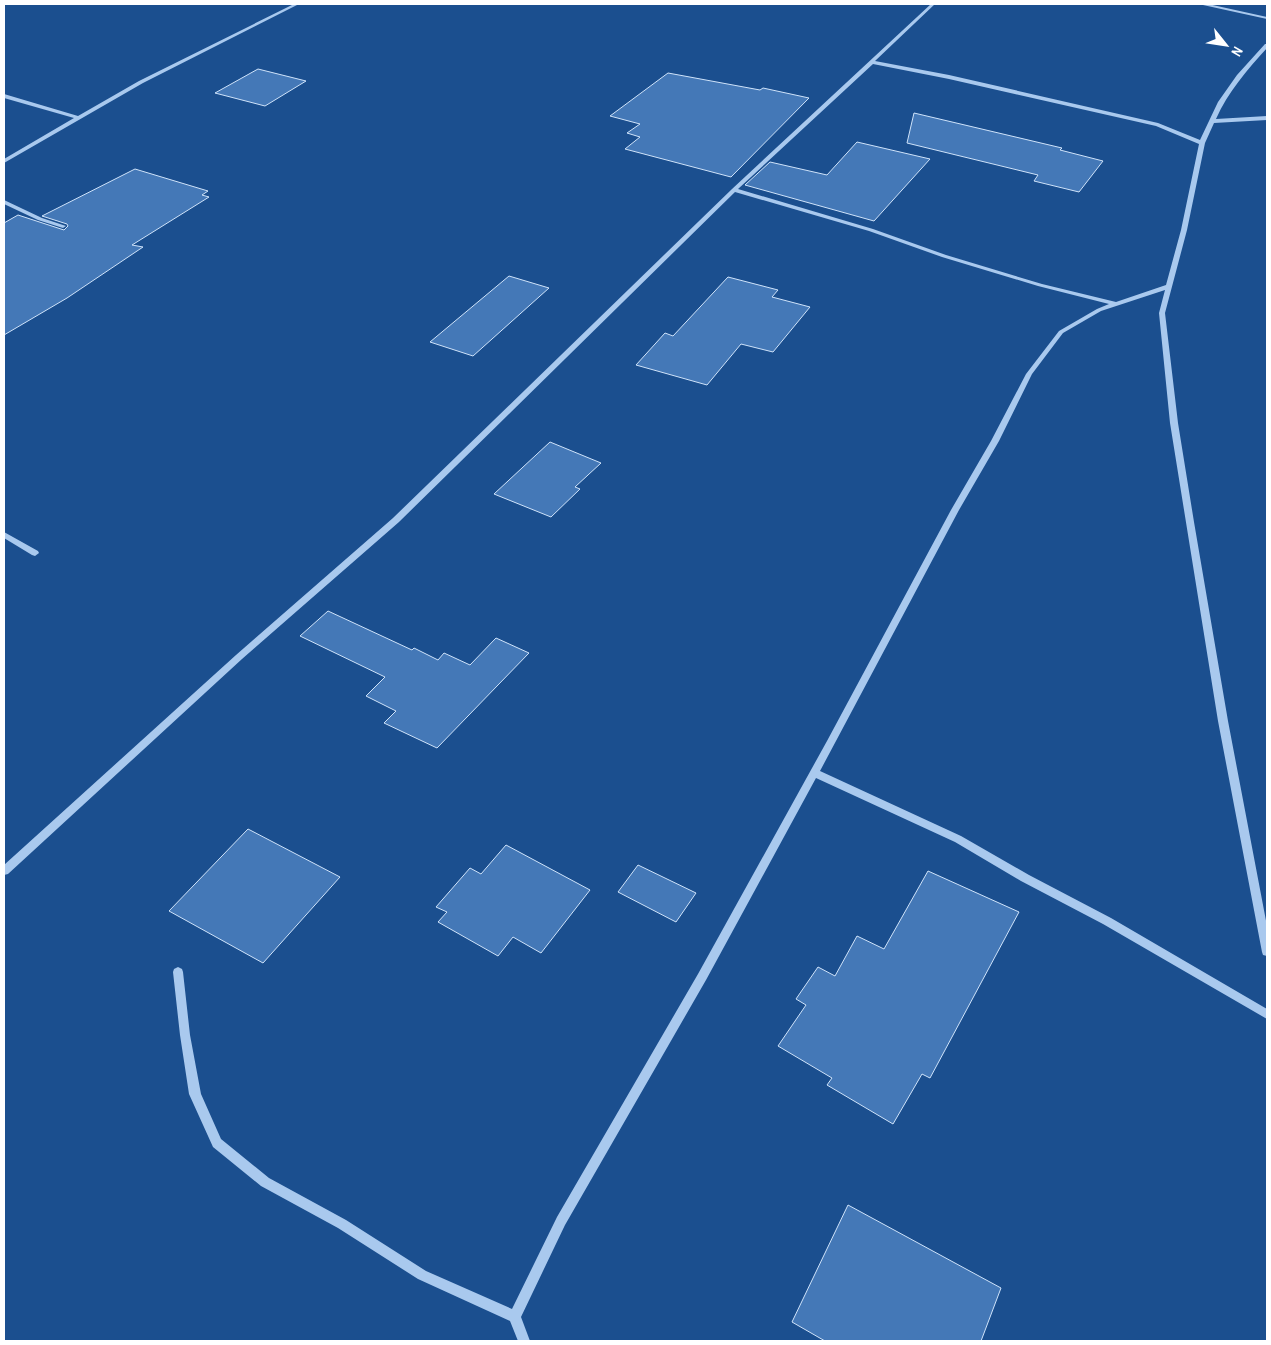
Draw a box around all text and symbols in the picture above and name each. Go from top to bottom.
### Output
north arrow [1201,20,1251,70]
text: N [1227,43,1247,60]

